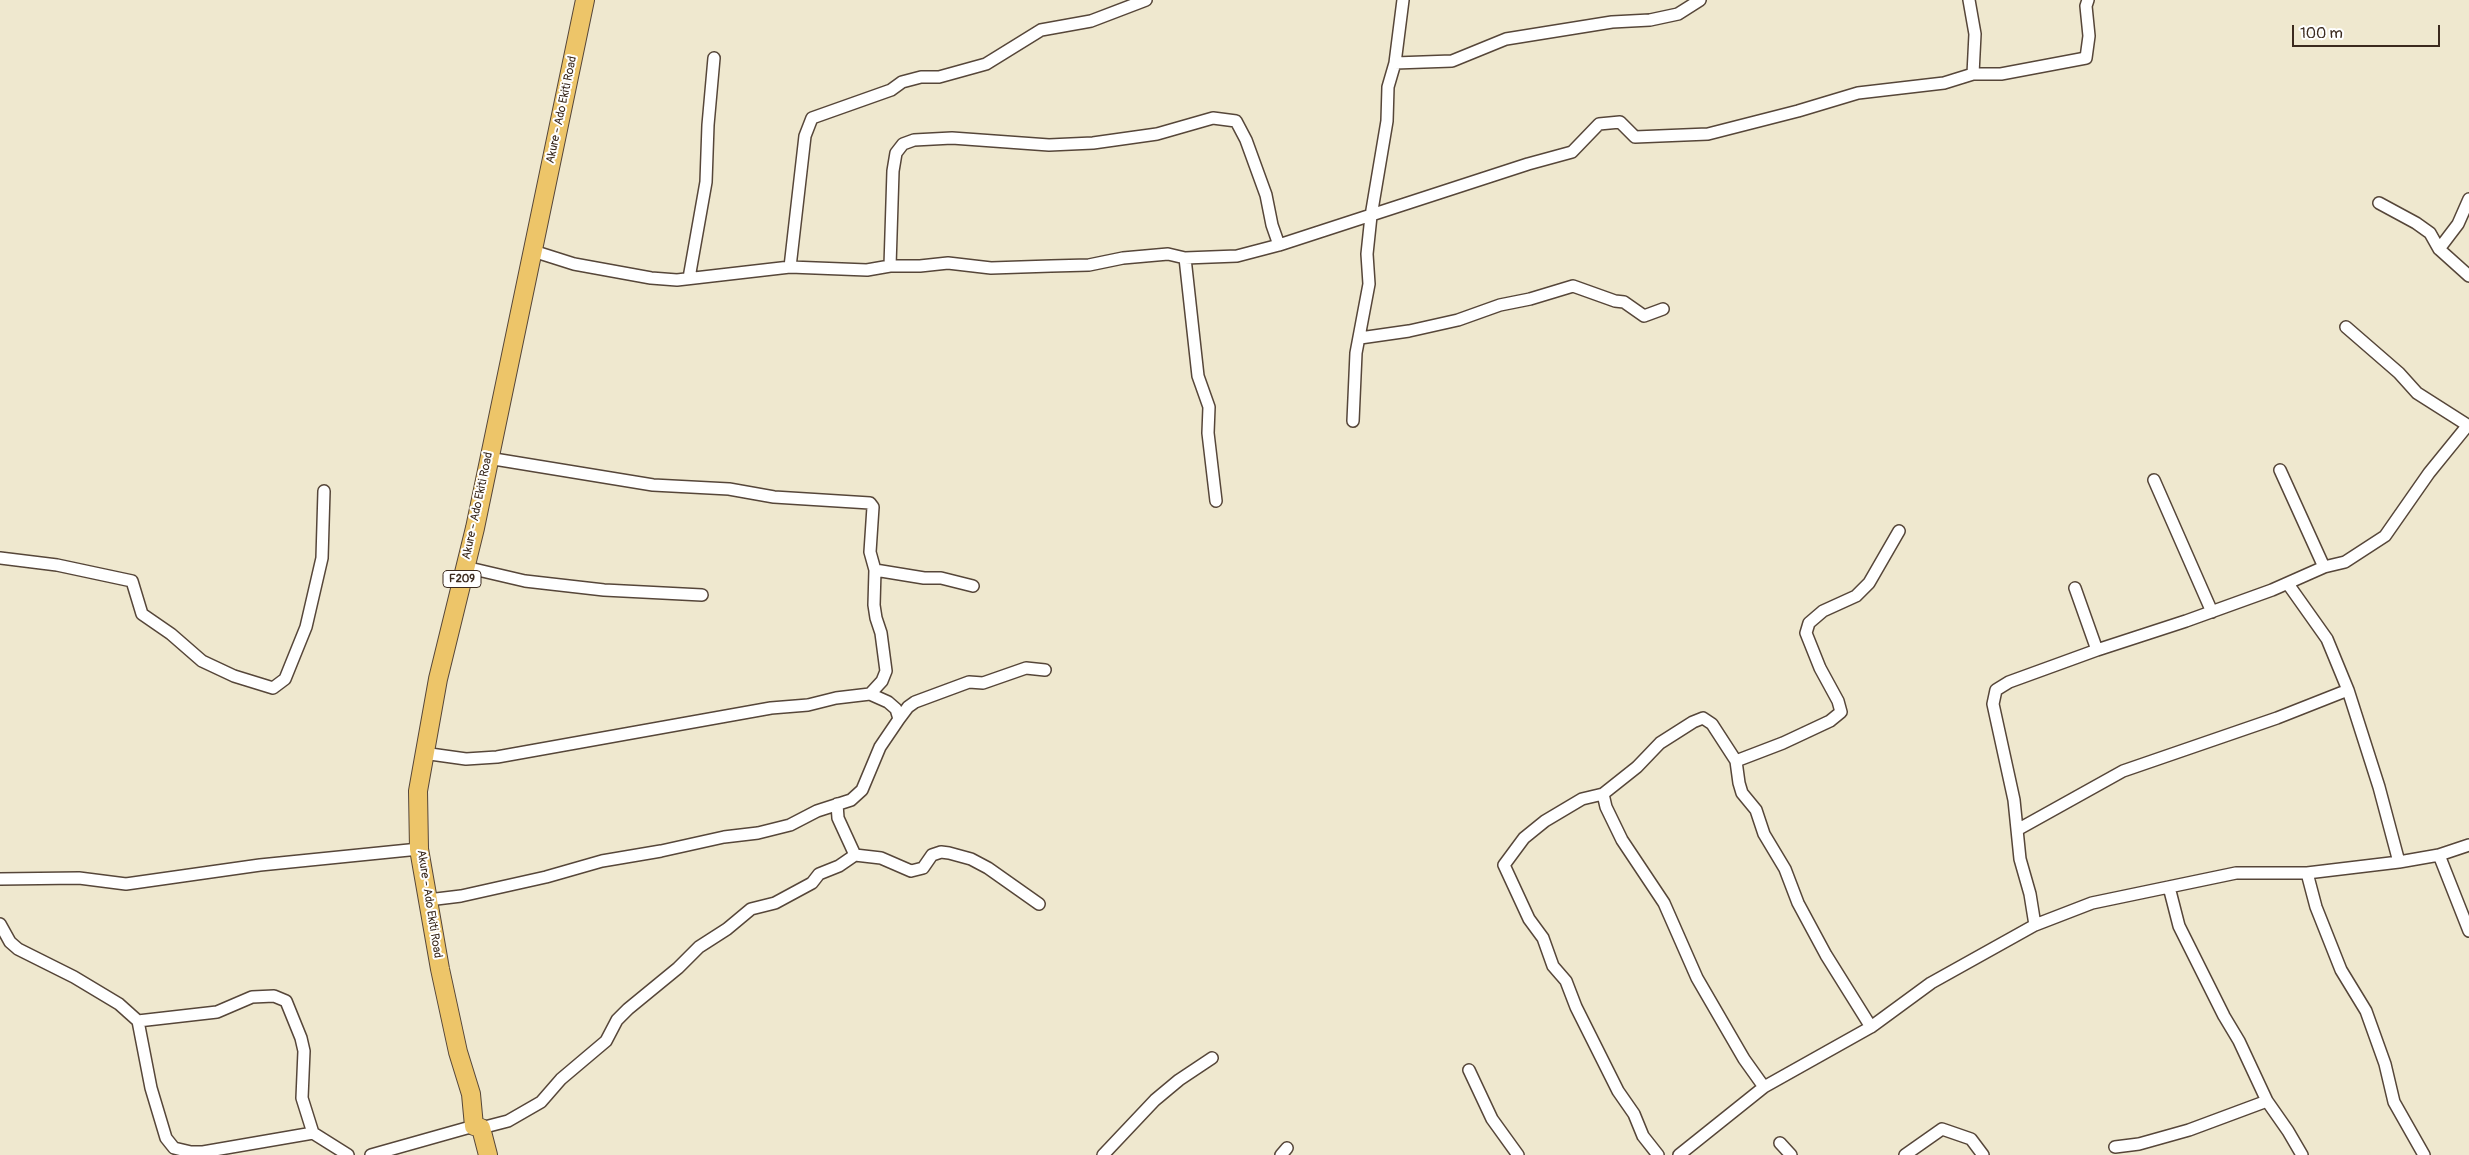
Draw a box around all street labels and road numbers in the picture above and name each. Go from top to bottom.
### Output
street label: Akure - Ado Ekiti Road [544,55,580,165]
street label: Akure - Ado Ekiti Road [460,451,496,561]
road number: F209 [443,570,481,588]
street label: Akure - Ado Ekiti Road [413,849,445,959]

